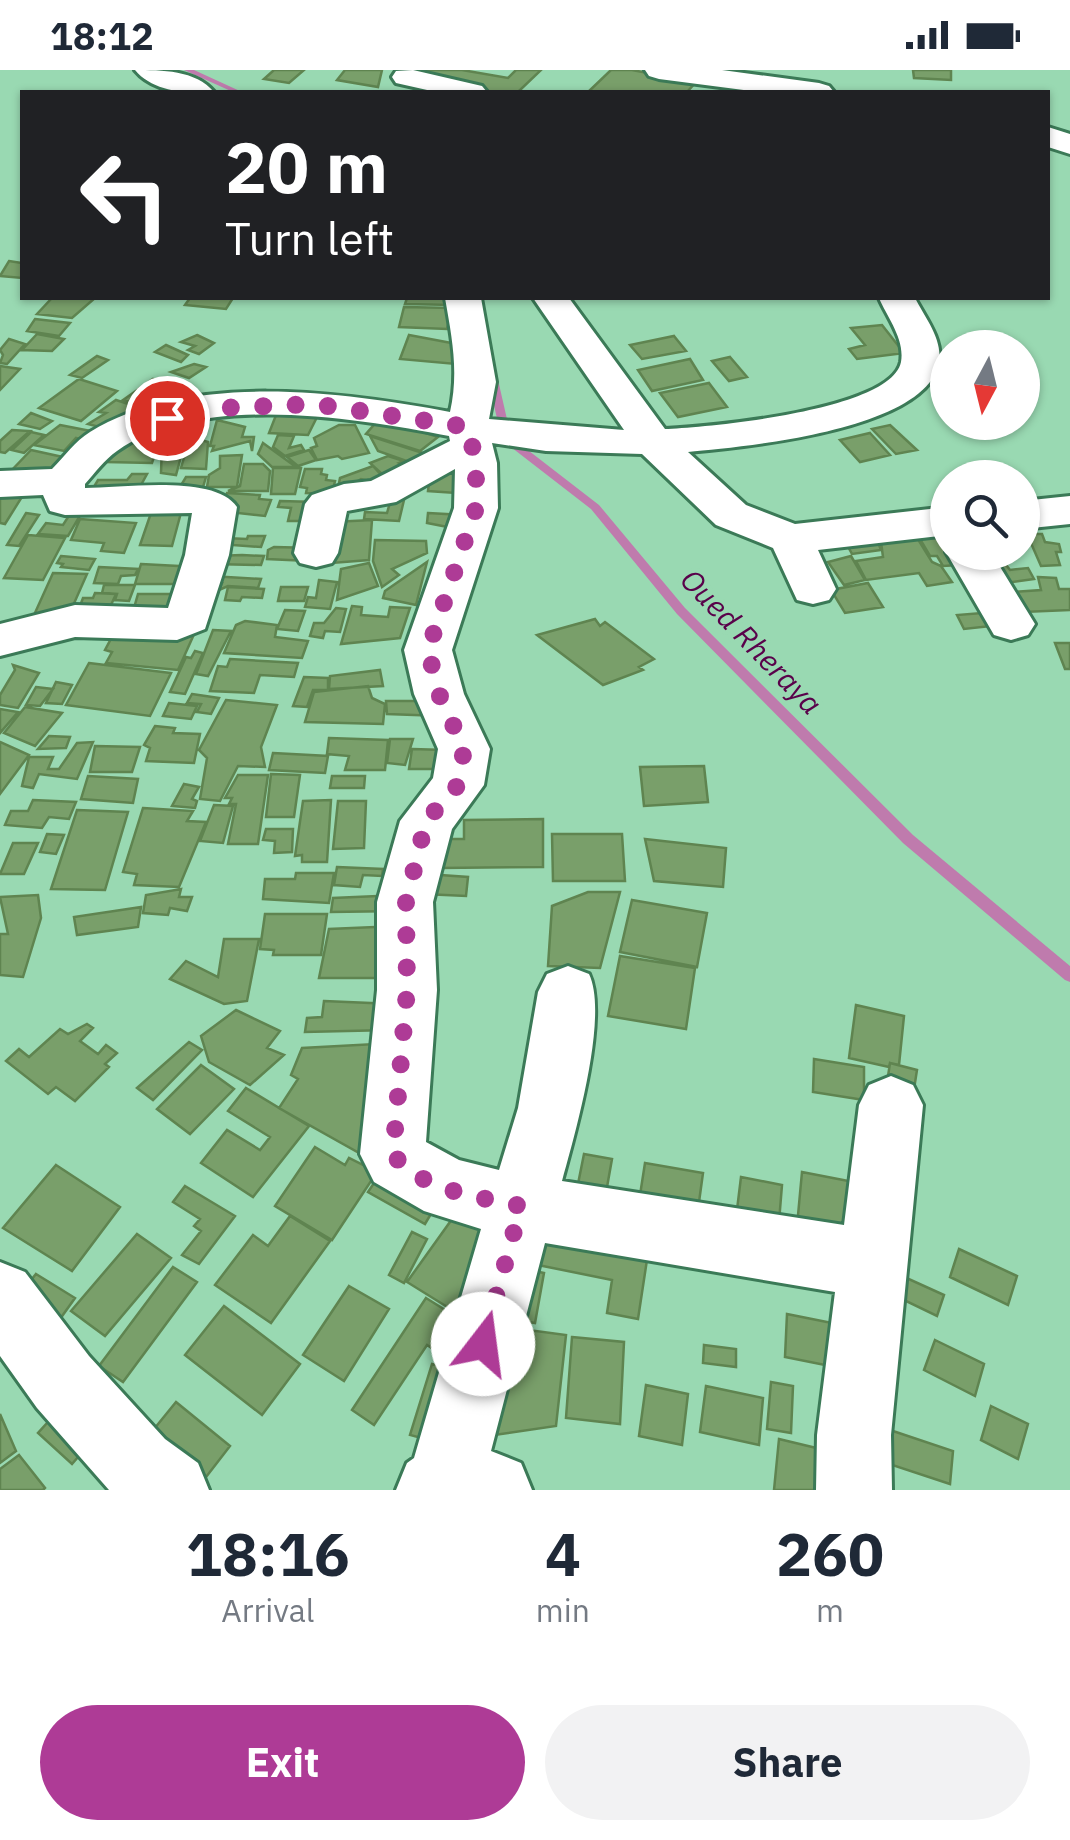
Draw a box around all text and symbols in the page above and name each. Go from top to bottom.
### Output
text: 18:12 [50,11,154,60]
text: 20 m [225,121,388,212]
icon: left [60,130,190,260]
text: Turn left [225,209,394,267]
north arrow [930,330,1040,440]
map controls [930,330,1040,570]
pin [125,376,210,461]
icon: arrive [140,391,195,446]
button: search [930,460,1040,570]
water label: Oued Rheraya [673,560,831,722]
position arrow [431,1292,535,1396]
text: 18:16 [186,1514,350,1593]
text: 4 [545,1514,581,1593]
text: 260 [776,1514,884,1593]
text: Arrival [221,1589,315,1631]
text: min [536,1589,590,1631]
text: m [816,1589,844,1631]
button: Exit [40,1705,525,1820]
button: Share [545,1705,1030,1820]

